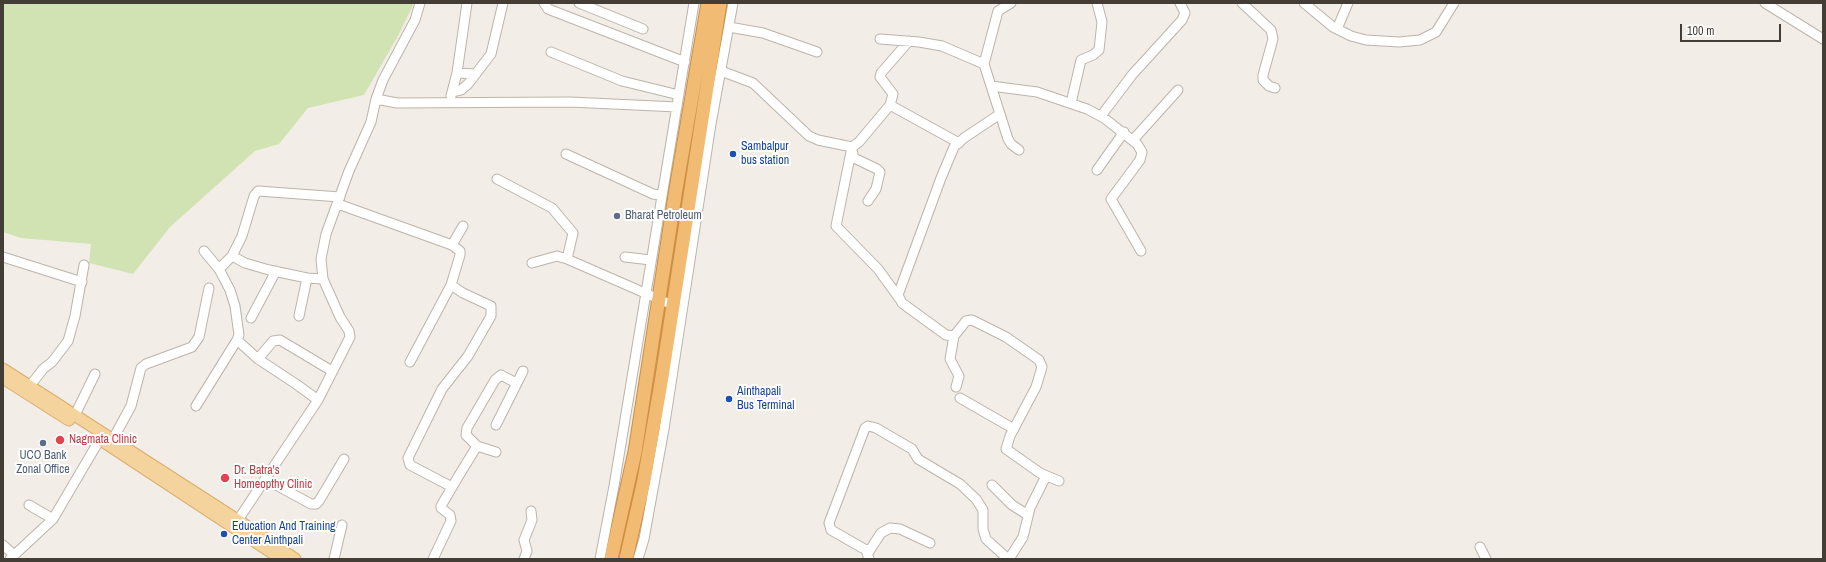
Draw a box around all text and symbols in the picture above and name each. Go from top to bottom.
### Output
scale bar [1682,16,1783,42]
text: 100 m [1687,23,1714,39]
place label: Sambalpur bus station [741,140,789,168]
marker: Sambalpur bus station [728,149,738,159]
place label: Bharat Petroleum [625,209,702,223]
marker: Bharat Petroleum [612,211,622,221]
place label: Ainthapali Bus Terminal [737,385,794,413]
marker: Ainthapali Bus Terminal [724,394,734,404]
place label: Nagmata Clinic [69,433,137,447]
marker: Nagmata Clinic [54,434,66,446]
marker: UCO Bank Zonal Office [38,438,48,448]
place label: UCO Bank Zonal Office [16,449,70,477]
place label: Dr. Batra's Homeopthy Clinic [234,464,312,492]
marker: Dr. Batra's Homeopthy Clinic [219,472,231,484]
place label: Education And Training Center Ainthpali [232,520,336,548]
marker: Education And Training Center Ainthpali [219,529,229,539]

